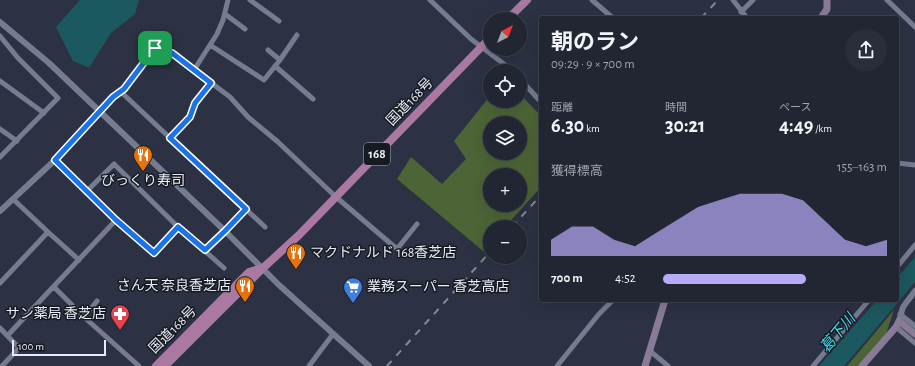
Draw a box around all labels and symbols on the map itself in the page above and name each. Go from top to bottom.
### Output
north arrow [483,12,527,56]
pin [138,31,172,65]
street label: 国道168号 [383,75,436,128]
road number: 168 [364,143,390,165]
restaurant icon: びっくり寿司 [132,144,154,172]
place label: びっくり寿司 [101,173,185,188]
restaurant icon: マクドナルド 168香芝店 [285,242,307,270]
place label: マクドナルド 168香芝店 [310,245,456,260]
restaurant icon: さん天 奈良香芝店 [234,275,256,303]
supermarket icon: 業務スーパー 香芝高店 [342,276,364,304]
place label: さん天 奈良香芝店 [117,278,231,293]
place label: 業務スーパー 香芝高店 [367,279,509,294]
pharmacy icon: サン薬局 香芝店 [109,303,131,331]
street label: 国道168号 [146,303,199,356]
place label: サン薬局 香芝店 [6,306,106,321]
water label: 葛下川 [817,309,859,355]
scale bar [12,338,106,357]

